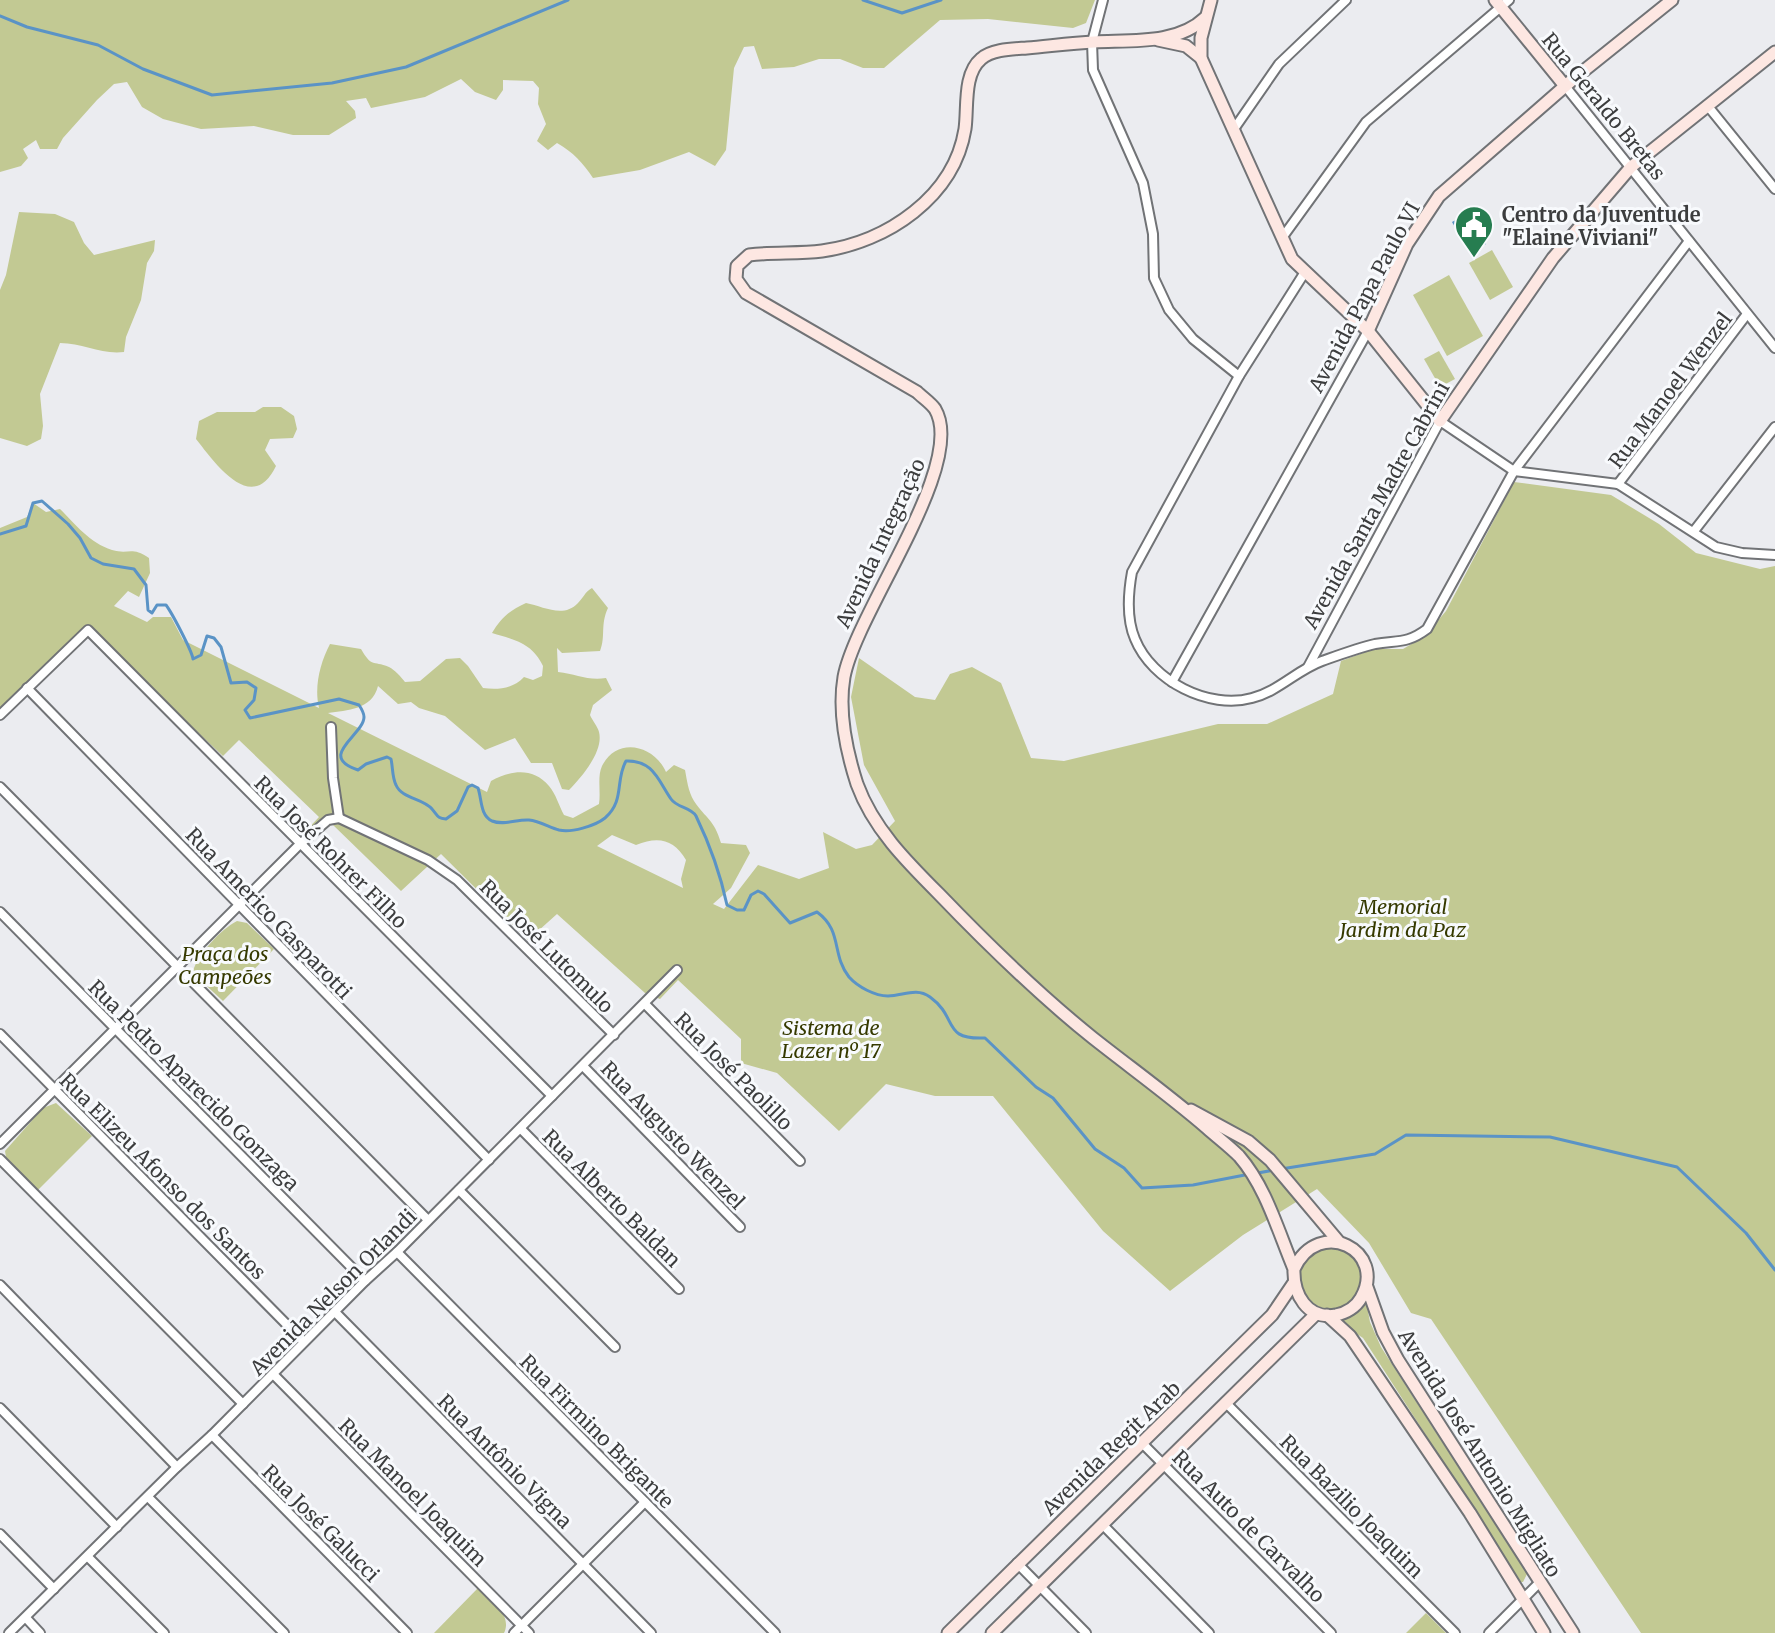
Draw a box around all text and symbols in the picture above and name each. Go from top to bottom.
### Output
street label: Rua Geraldo Bretas [1537,27,1671,185]
street label: Avenida Papa Paulo VI [1303,198,1425,397]
place label: Centro da Juventude "Elaine Viviani" [1502,202,1701,250]
public building icon: Centro da Juventude "Elaine Viviani" [1453,204,1495,259]
street label: Rua Manoel Wenzel [1603,307,1737,473]
street label: Avenida Santa Madre Cabrini [1297,377,1454,634]
street label: Avenida Integração [829,454,930,633]
street label: Rua José Rohrer Filho [249,770,413,934]
street label: Rua Americo Gasparotti [181,822,357,1004]
street label: Rua José Lutomulo [475,874,619,1018]
park label: Memorial Jardim da Paz [1338,894,1467,942]
park label: Praça dos Campeões [178,941,272,989]
street label: Rua Pedro Aparecido Gonzaga [83,974,305,1196]
street label: Rua José Paolillo [670,1007,798,1135]
park label: Sistema de Lazer nº 17 [782,1015,882,1063]
street label: Rua Augusto Wenzel [596,1056,750,1214]
street label: Rua Elizeu Afonso dos Santos [55,1068,271,1284]
street label: Rua Alberto Baldan [538,1124,686,1272]
street label: Avenida Nelson Orlandi [244,1204,421,1381]
street label: Avenida José Antonio Migliato [1393,1323,1567,1582]
street label: Rua Firmino Brigante [515,1349,679,1513]
street label: Avenida Regit Arab [1036,1376,1185,1521]
street label: Rua Antônio Vigna [433,1389,578,1534]
street label: Rua Manoel Joaquim [334,1413,492,1571]
street label: Rua Bazilio Joaquim [1275,1429,1429,1583]
street label: Rua Auto de Carvalho [1168,1445,1331,1608]
street label: Rua José Galucci [257,1459,385,1587]

